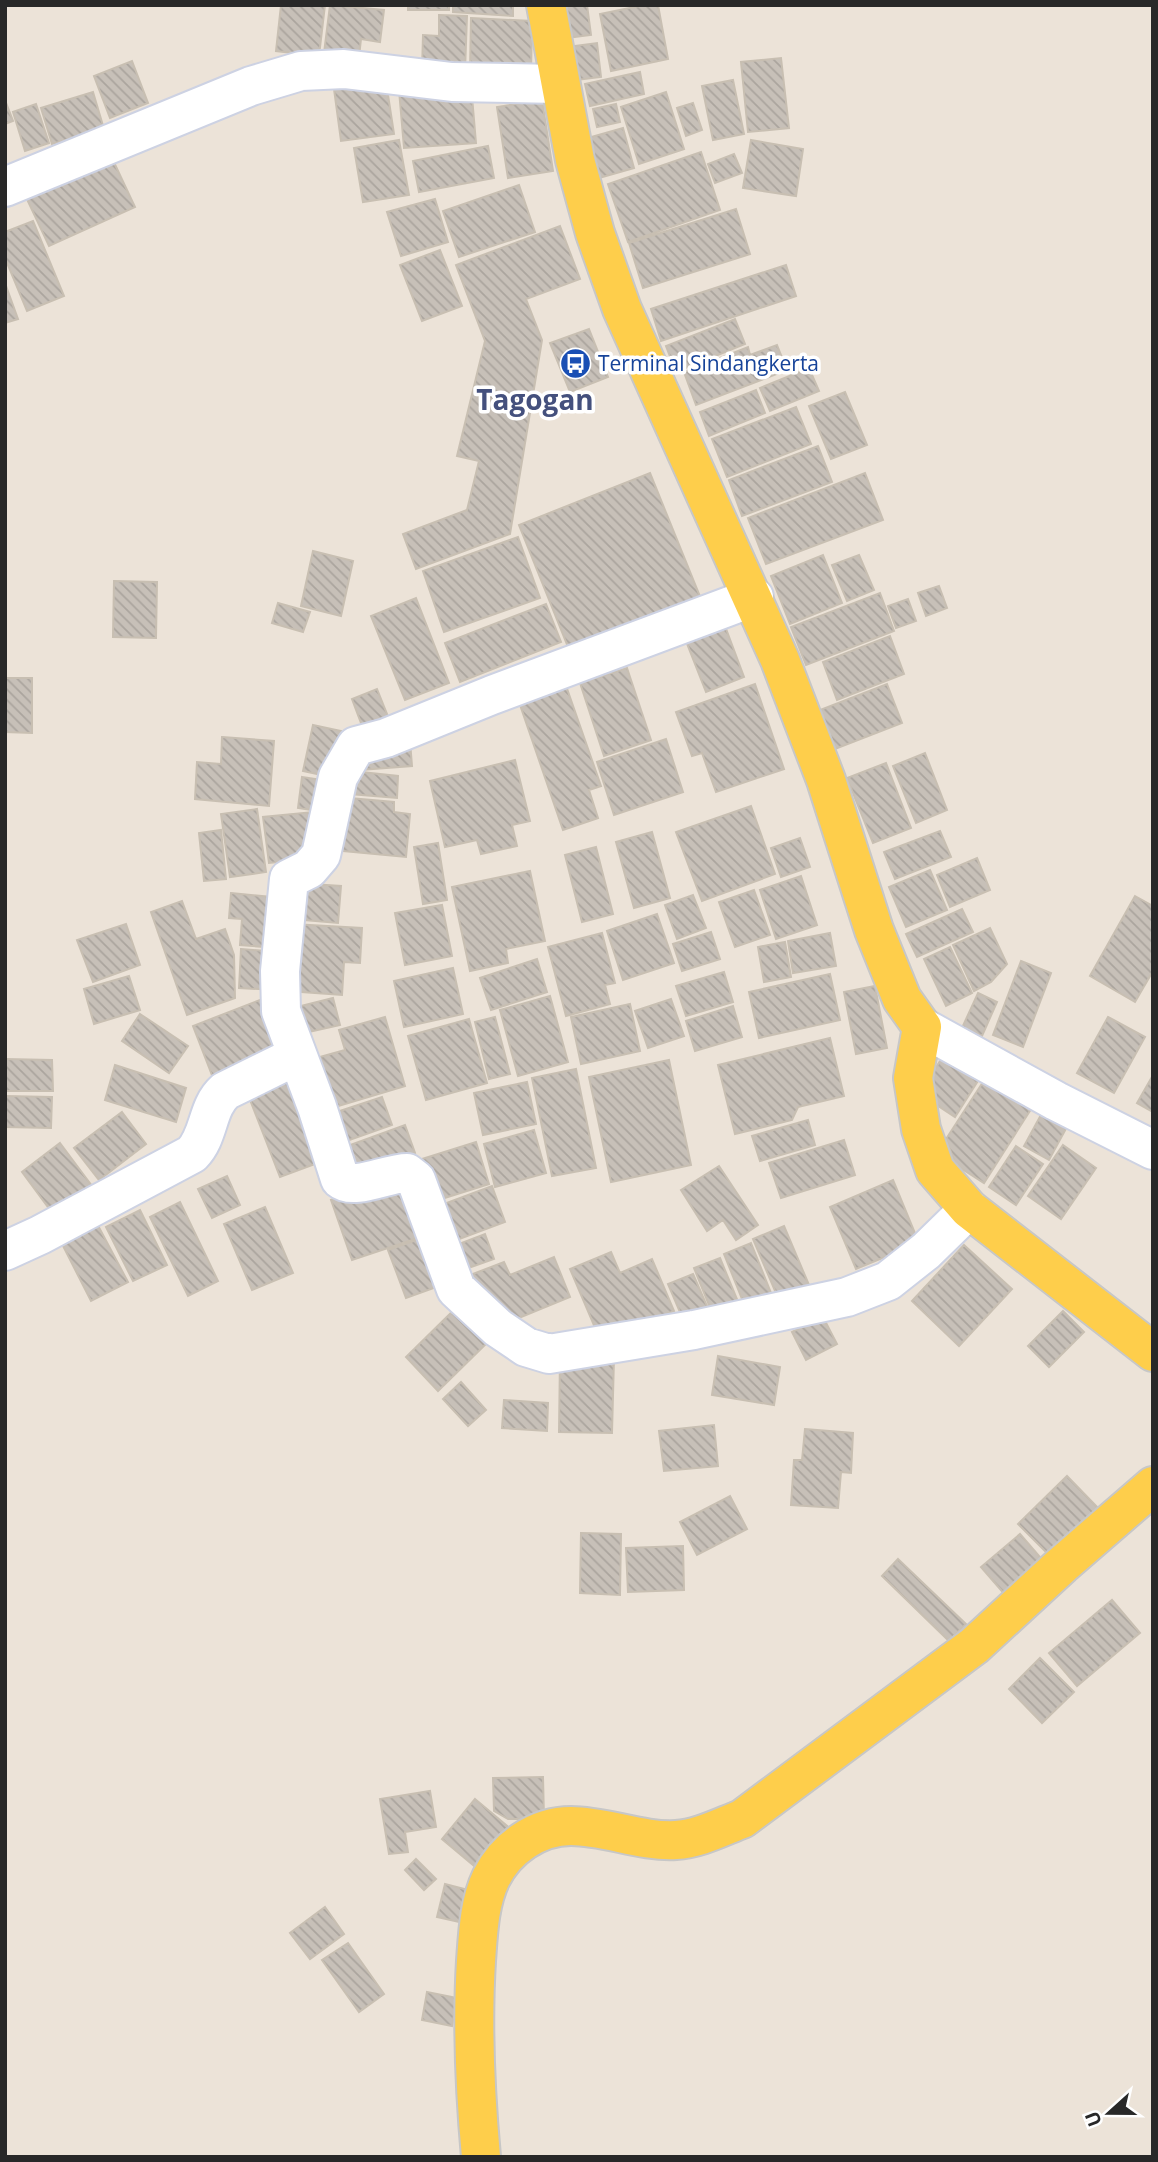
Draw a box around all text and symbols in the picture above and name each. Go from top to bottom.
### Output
bus stop icon: Terminal Sindangkerta [558,347,592,381]
place label: Terminal Sindangkerta [598,349,819,377]
district label: Tagogan [476,380,594,418]
north arrow [1074,2078,1144,2148]
text: U [1078,2108,1108,2130]

